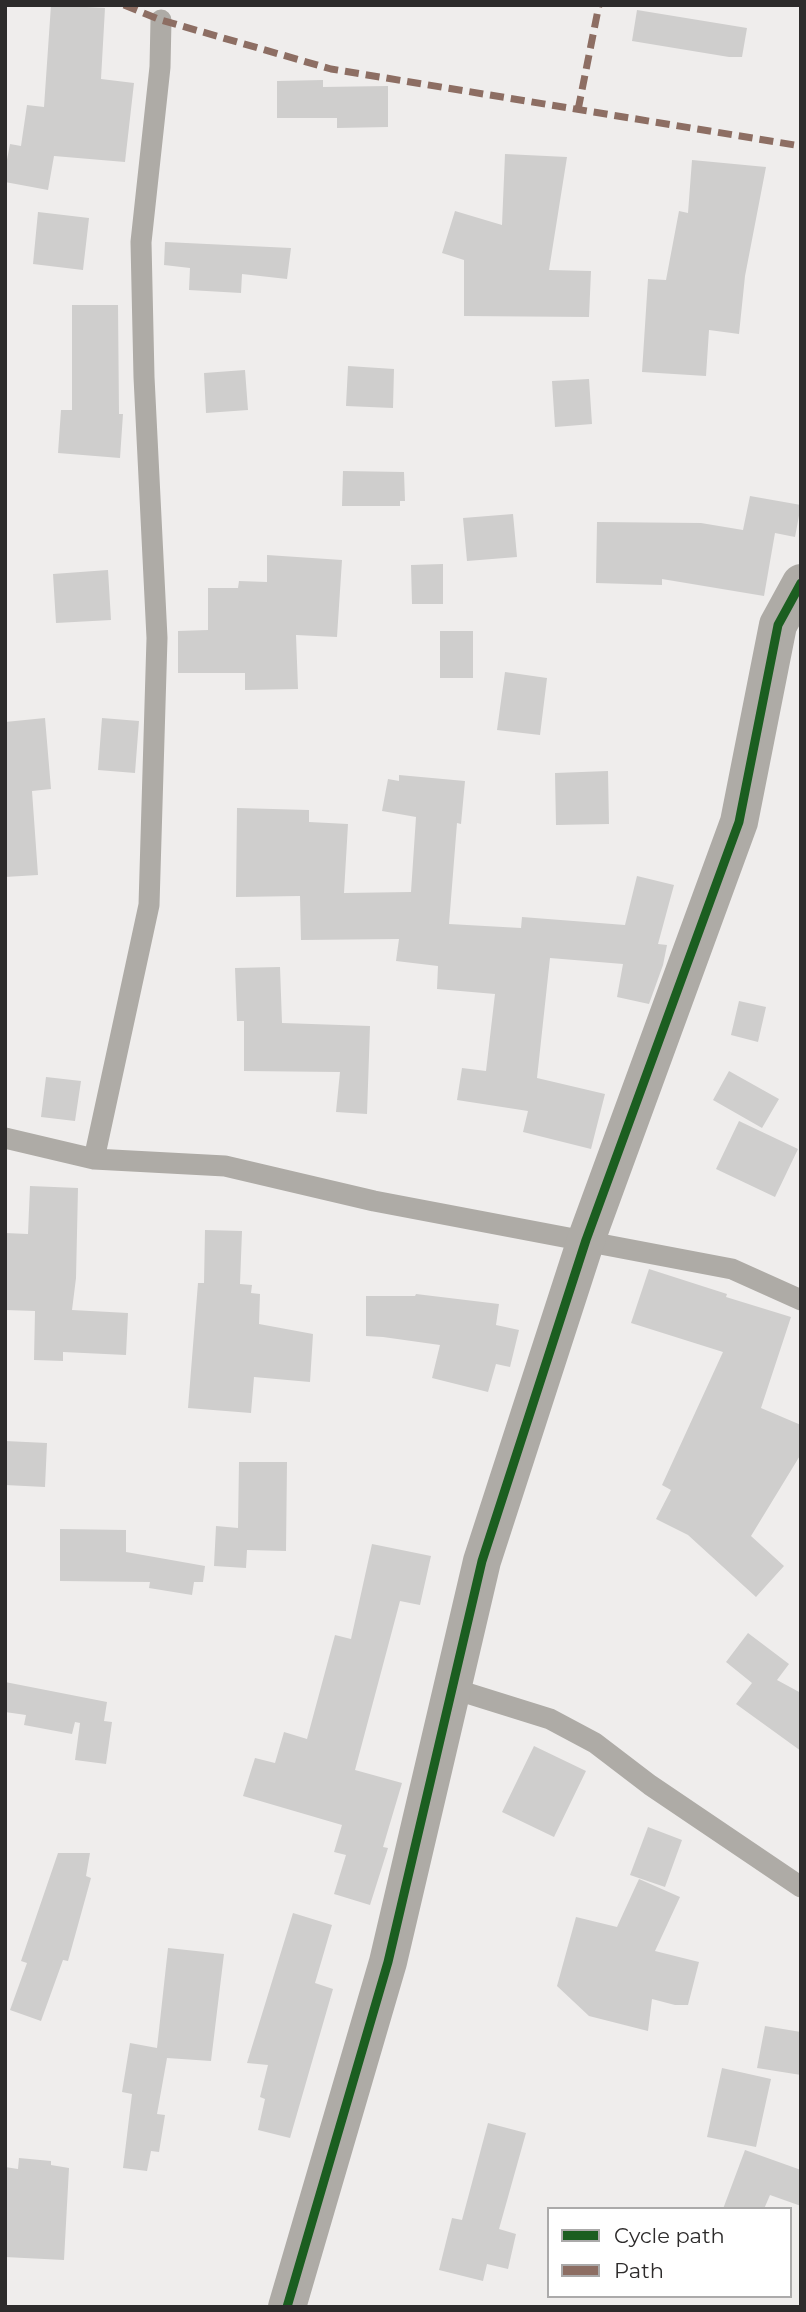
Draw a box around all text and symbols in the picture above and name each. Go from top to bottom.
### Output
legend [547,2207,792,2298]
text: Cycle path [614,2223,725,2248]
text: Path [614,2258,664,2283]

